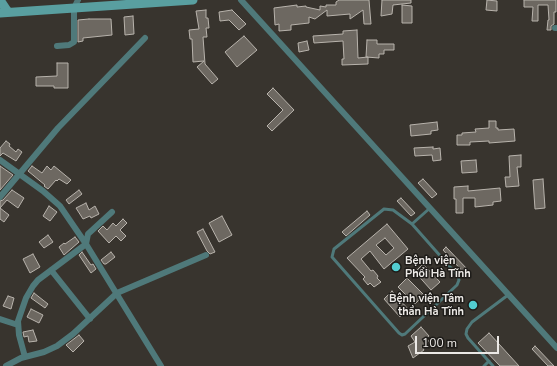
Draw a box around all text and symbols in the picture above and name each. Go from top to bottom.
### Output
place label: Bệnh viện Phổi Hà Tĩnh [405,254,471,280]
marker: Bệnh viện Phổi Hà Tĩnh [390,261,402,273]
place label: Bệnh viện Tâm thần Hà Tĩnh [389,292,464,318]
marker: Bệnh viện Tâm thần Hà Tĩnh [467,299,479,311]
scale bar [417,328,501,354]
text: 100 m [422,335,457,351]

